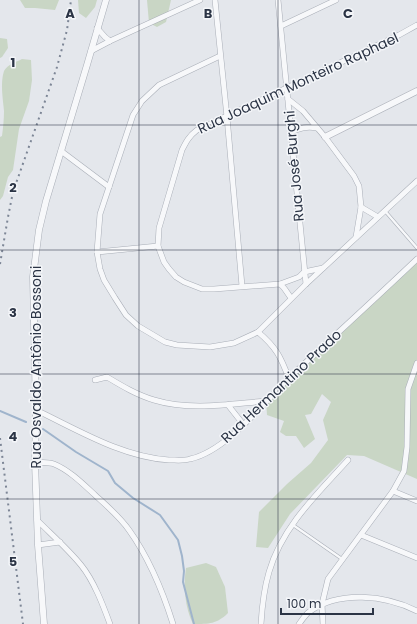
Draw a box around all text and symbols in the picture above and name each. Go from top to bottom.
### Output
text: A [65,4,75,23]
text: B [204,4,213,23]
text: C [343,4,353,23]
street label: Rua Joaquim Monteiro Raphael [194,28,402,138]
text: 1 [11,53,15,72]
street label: Rua José Burghi [279,110,309,222]
text: 2 [9,178,17,197]
street label: Rua Osvaldo Antônio Bossoni [26,266,46,469]
text: 3 [9,303,17,322]
street label: Rua Hermantino Prado [216,325,346,447]
text: 4 [9,427,18,446]
text: 5 [9,552,17,571]
scale bar [281,590,373,616]
text: 100 m [287,595,321,612]

